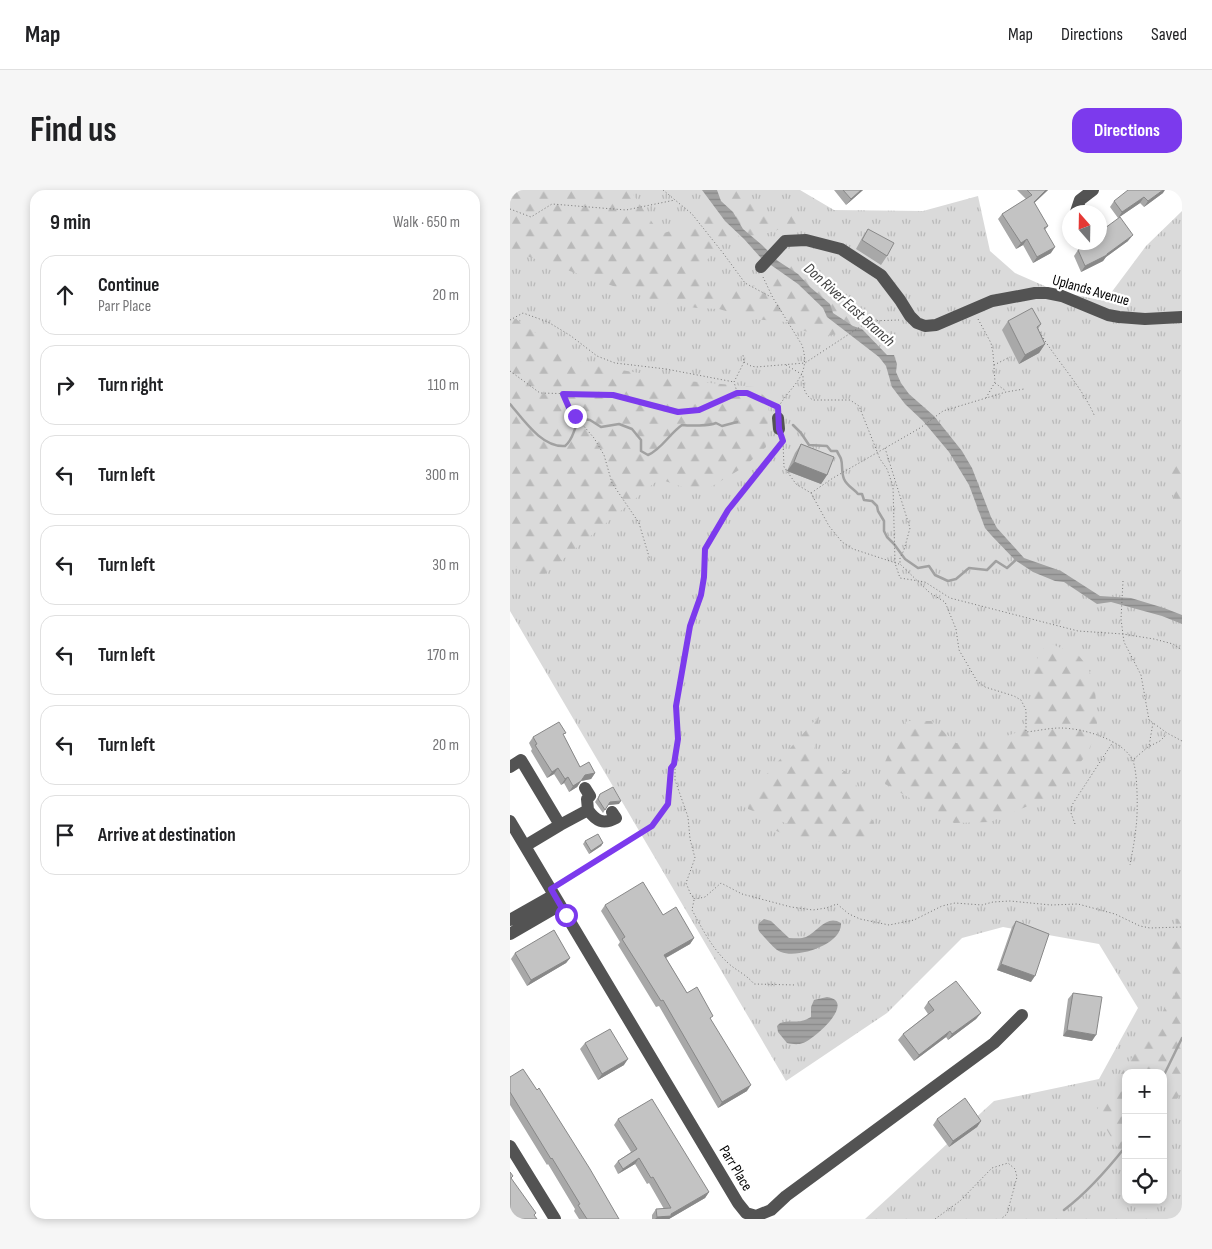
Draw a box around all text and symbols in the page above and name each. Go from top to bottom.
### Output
text: Map [25,20,60,49]
text: Map [1008,24,1033,45]
text: Directions [1061,24,1123,45]
text: Saved [1151,24,1187,45]
button: Directions [1072,108,1182,153]
text: Find us [30,109,117,152]
north arrow [1062,205,1107,250]
text: 9 min [50,210,91,235]
text: Walk · 650 m [393,213,460,232]
water label: Don River East Branch [800,259,899,351]
street label: Uplands Avenue [1050,270,1132,311]
text: Continue [98,274,159,297]
icon: ahead [51,281,79,309]
text: 20 m [432,286,459,305]
text: Parr Place [98,297,151,316]
icon: right [51,371,79,399]
text: Turn right [98,374,163,397]
text: 110 m [428,376,459,395]
route end [564,405,587,428]
icon: left [51,461,79,489]
text: Turn left [98,464,155,487]
text: 300 m [425,466,459,485]
icon: left [51,551,79,579]
text: Turn left [98,554,155,577]
text: 30 m [432,556,459,575]
icon: left [51,641,79,669]
text: Turn left [98,644,155,667]
text: 170 m [427,646,459,665]
icon: left [51,731,79,759]
text: Turn left [98,734,155,757]
text: 20 m [432,736,459,755]
icon: arrive [51,821,79,849]
text: Arrive at destination [98,824,236,847]
route start [555,904,578,927]
map controls [1122,1069,1167,1204]
button: + [1122,1069,1167,1114]
button: − [1122,1114,1167,1159]
street label: Parr Place [715,1142,757,1194]
button: locate [1122,1159,1167,1204]

